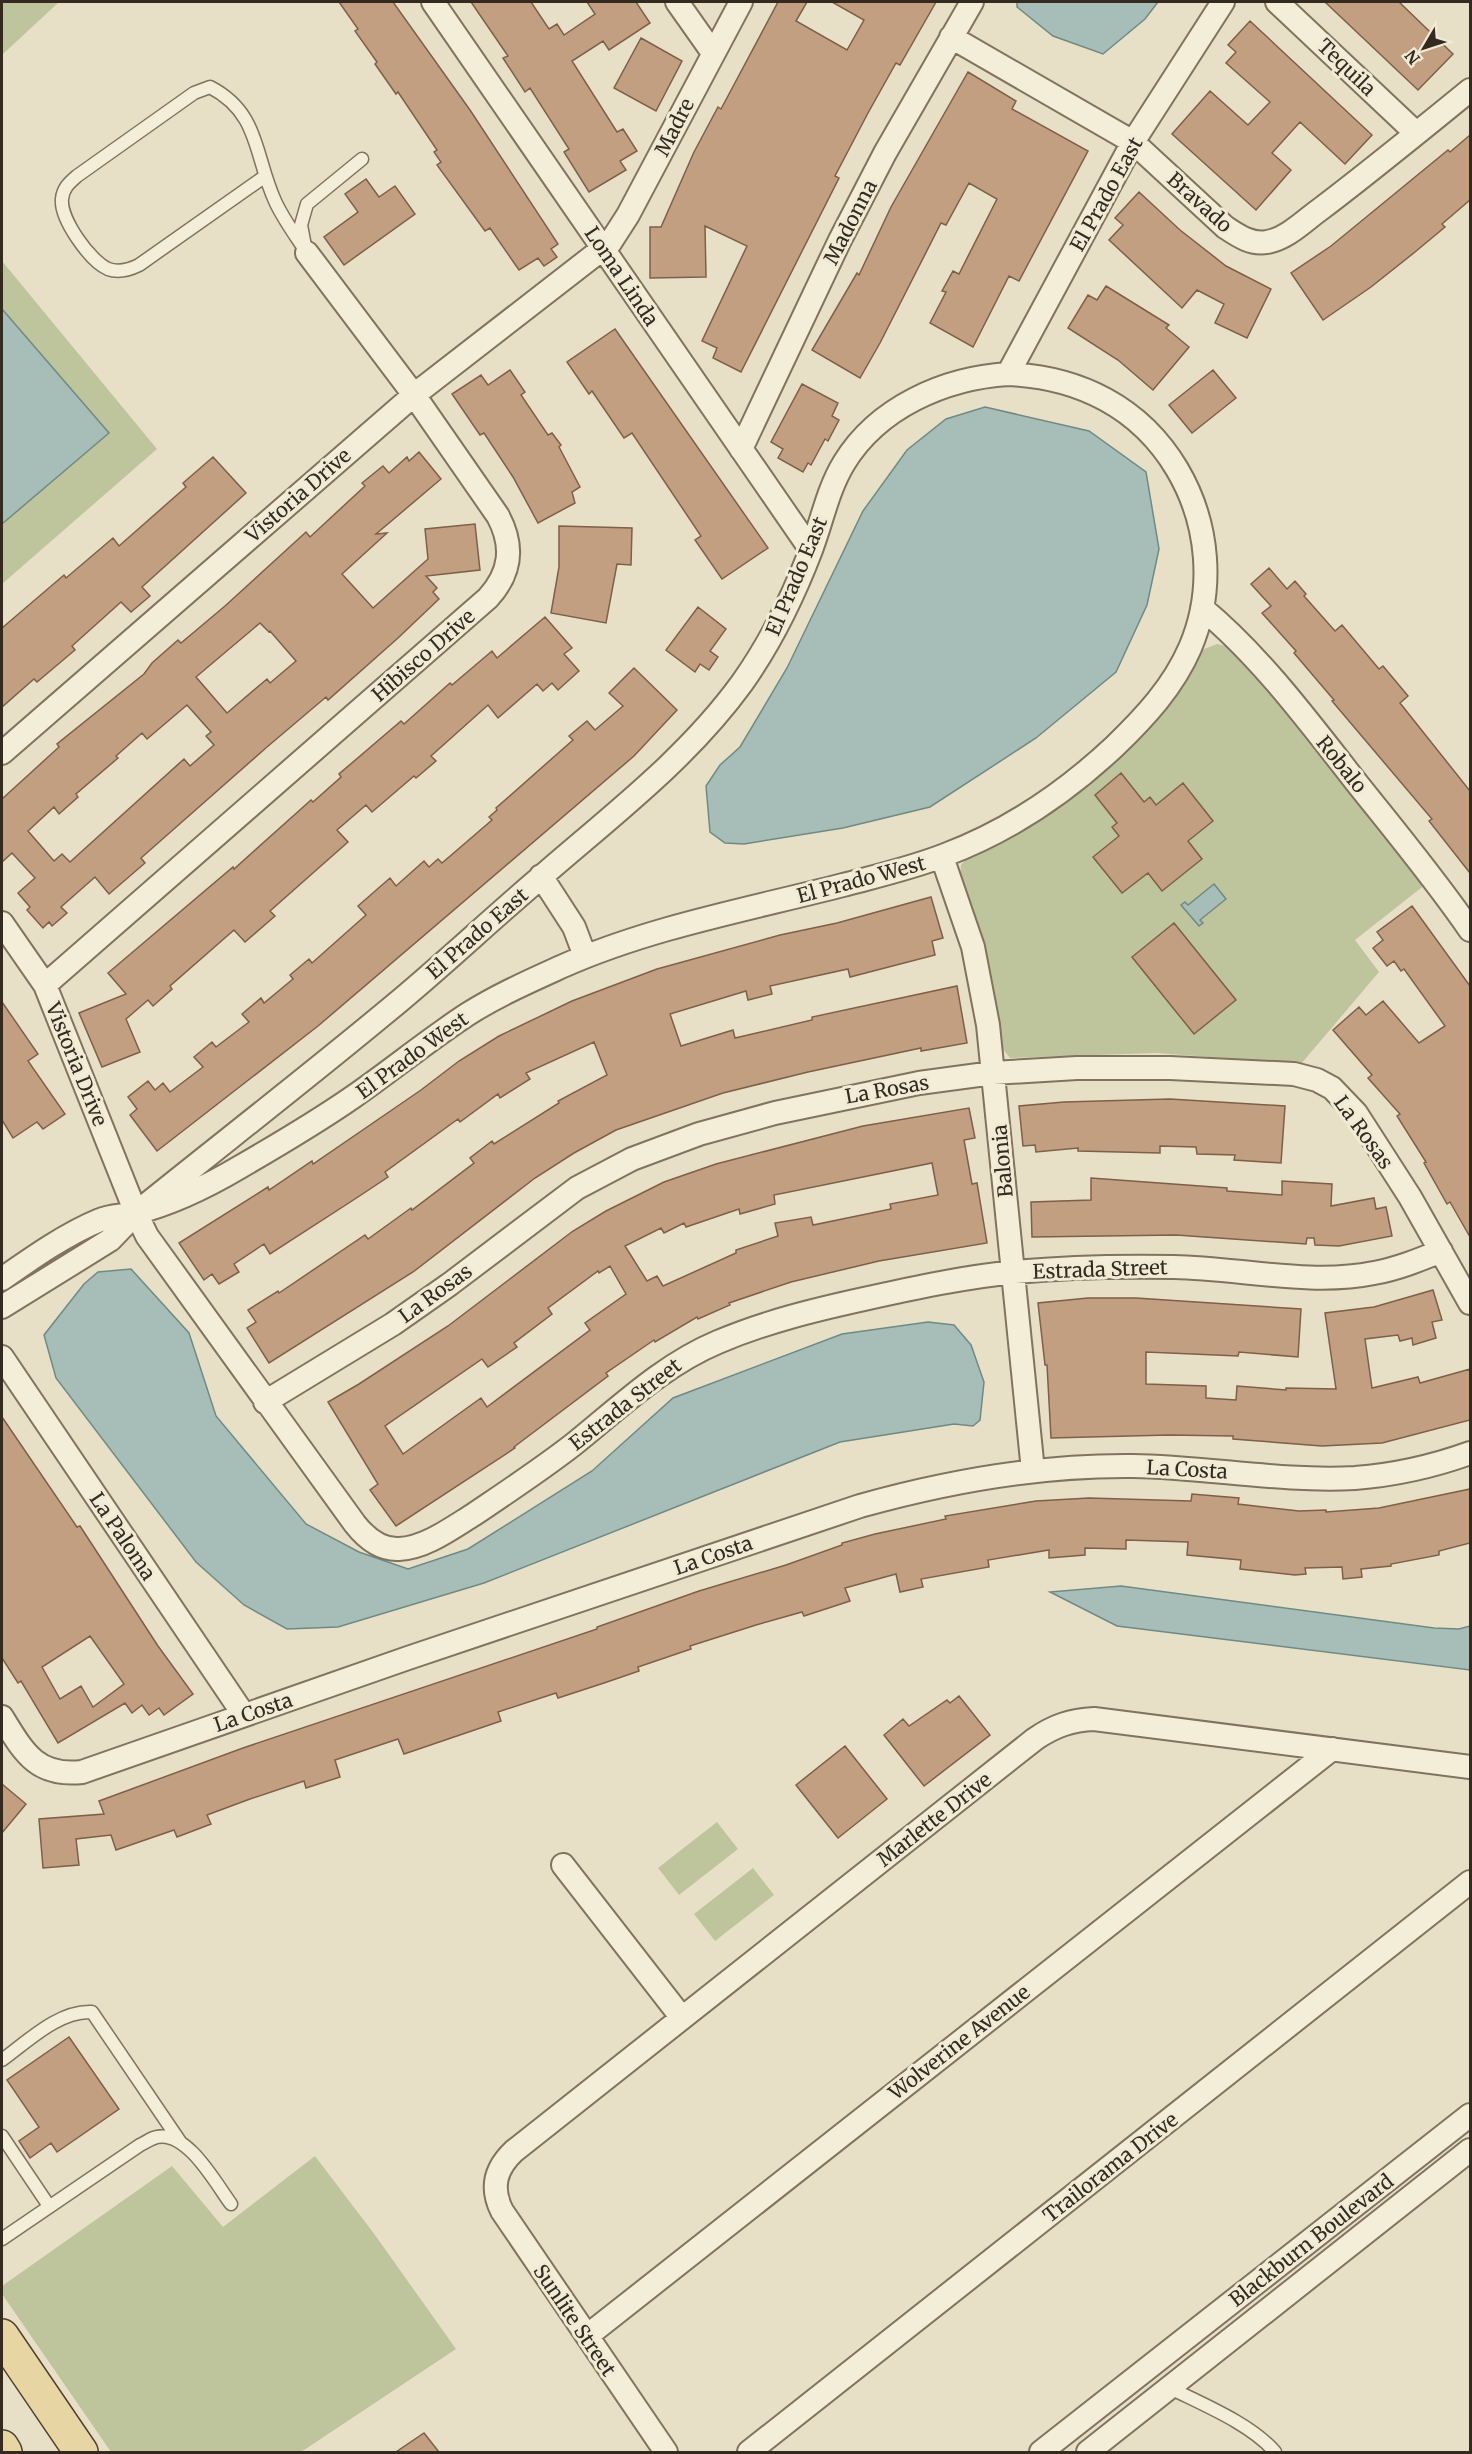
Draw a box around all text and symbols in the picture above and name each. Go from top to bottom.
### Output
north arrow [1394,18,1454,78]
street label: Tequila [1313,33,1382,101]
text: N [1400,46,1424,69]
street label: Madre [649,94,699,160]
street label: El Prado East [1064,132,1148,255]
street label: Bravado [1162,166,1238,238]
street label: Madonna [818,175,882,269]
street label: Loma Linda [580,222,665,331]
street label: Vistoria Drive [239,442,356,548]
street label: El Prado East [760,513,832,639]
street label: Hibisco Drive [366,603,480,707]
street label: Robalo [1311,730,1373,798]
street label: El Prado West [794,850,928,908]
street label: El Prado East [421,882,533,984]
street label: Vistoria Drive [40,998,113,1130]
street label: El Prado West [351,1006,473,1104]
street label: La Rosas [843,1069,931,1109]
street label: La Rosas [1329,1090,1399,1174]
street label: Balonia [986,1123,1018,1198]
street label: Estrada Street [1032,1254,1168,1284]
street label: La Rosas [393,1258,477,1328]
street label: Estrada Street [564,1352,686,1455]
street label: La Costa [1146,1454,1229,1484]
street label: La Paloma [85,1487,162,1585]
street label: La Costa [670,1530,756,1580]
street label: La Costa [210,1687,296,1737]
street label: Marlette Drive [872,1767,996,1871]
street label: Wolverine Avenue [883,1979,1035,2105]
street label: Trailorama Drive [1038,2107,1182,2227]
street label: Blackburn Boulevard [1224,2168,1398,2312]
street label: Sunlite Street [528,2259,622,2381]

